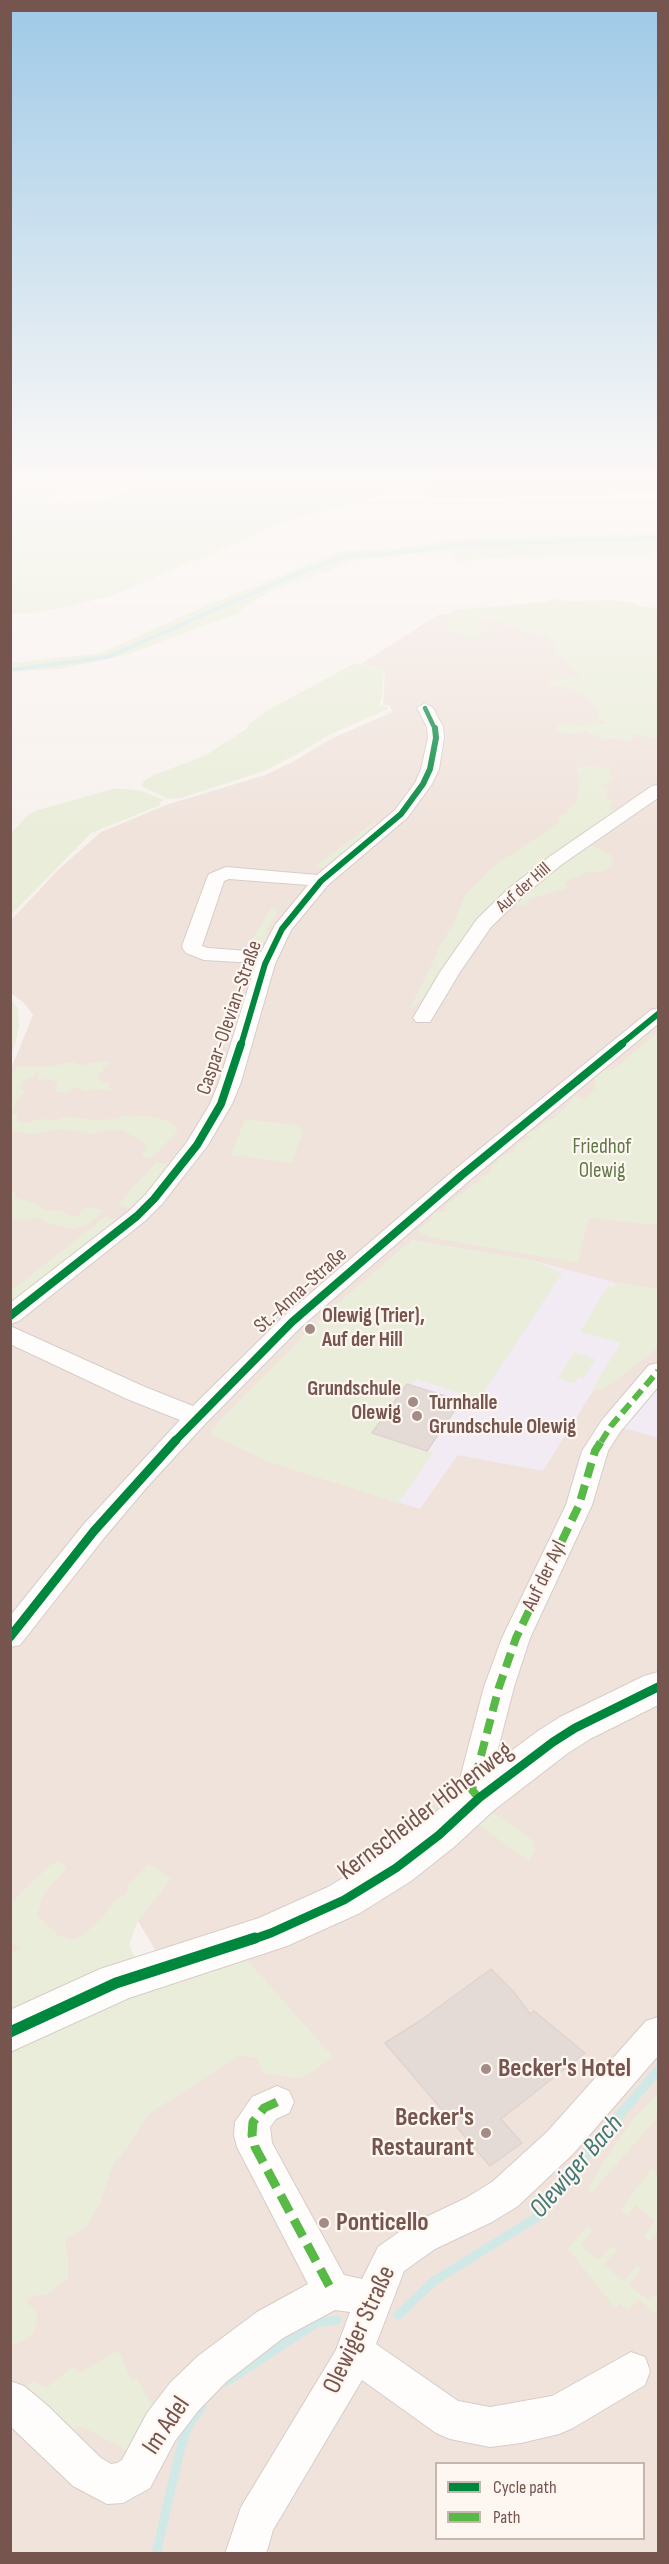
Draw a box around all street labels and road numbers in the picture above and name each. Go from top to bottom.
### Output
street label: Auf der Hill [492,858,556,918]
street label: Caspar-Olevian-Straße [192,938,268,1098]
street label: St.-Anna-Straße [249,1243,353,1339]
street label: Auf der Ayl [517,1537,573,1615]
street label: Kernscheider Höhenweg [332,1736,520,1888]
street label: Olewiger Straße [317,2261,403,2399]
street label: Im Adel [136,2391,198,2461]

